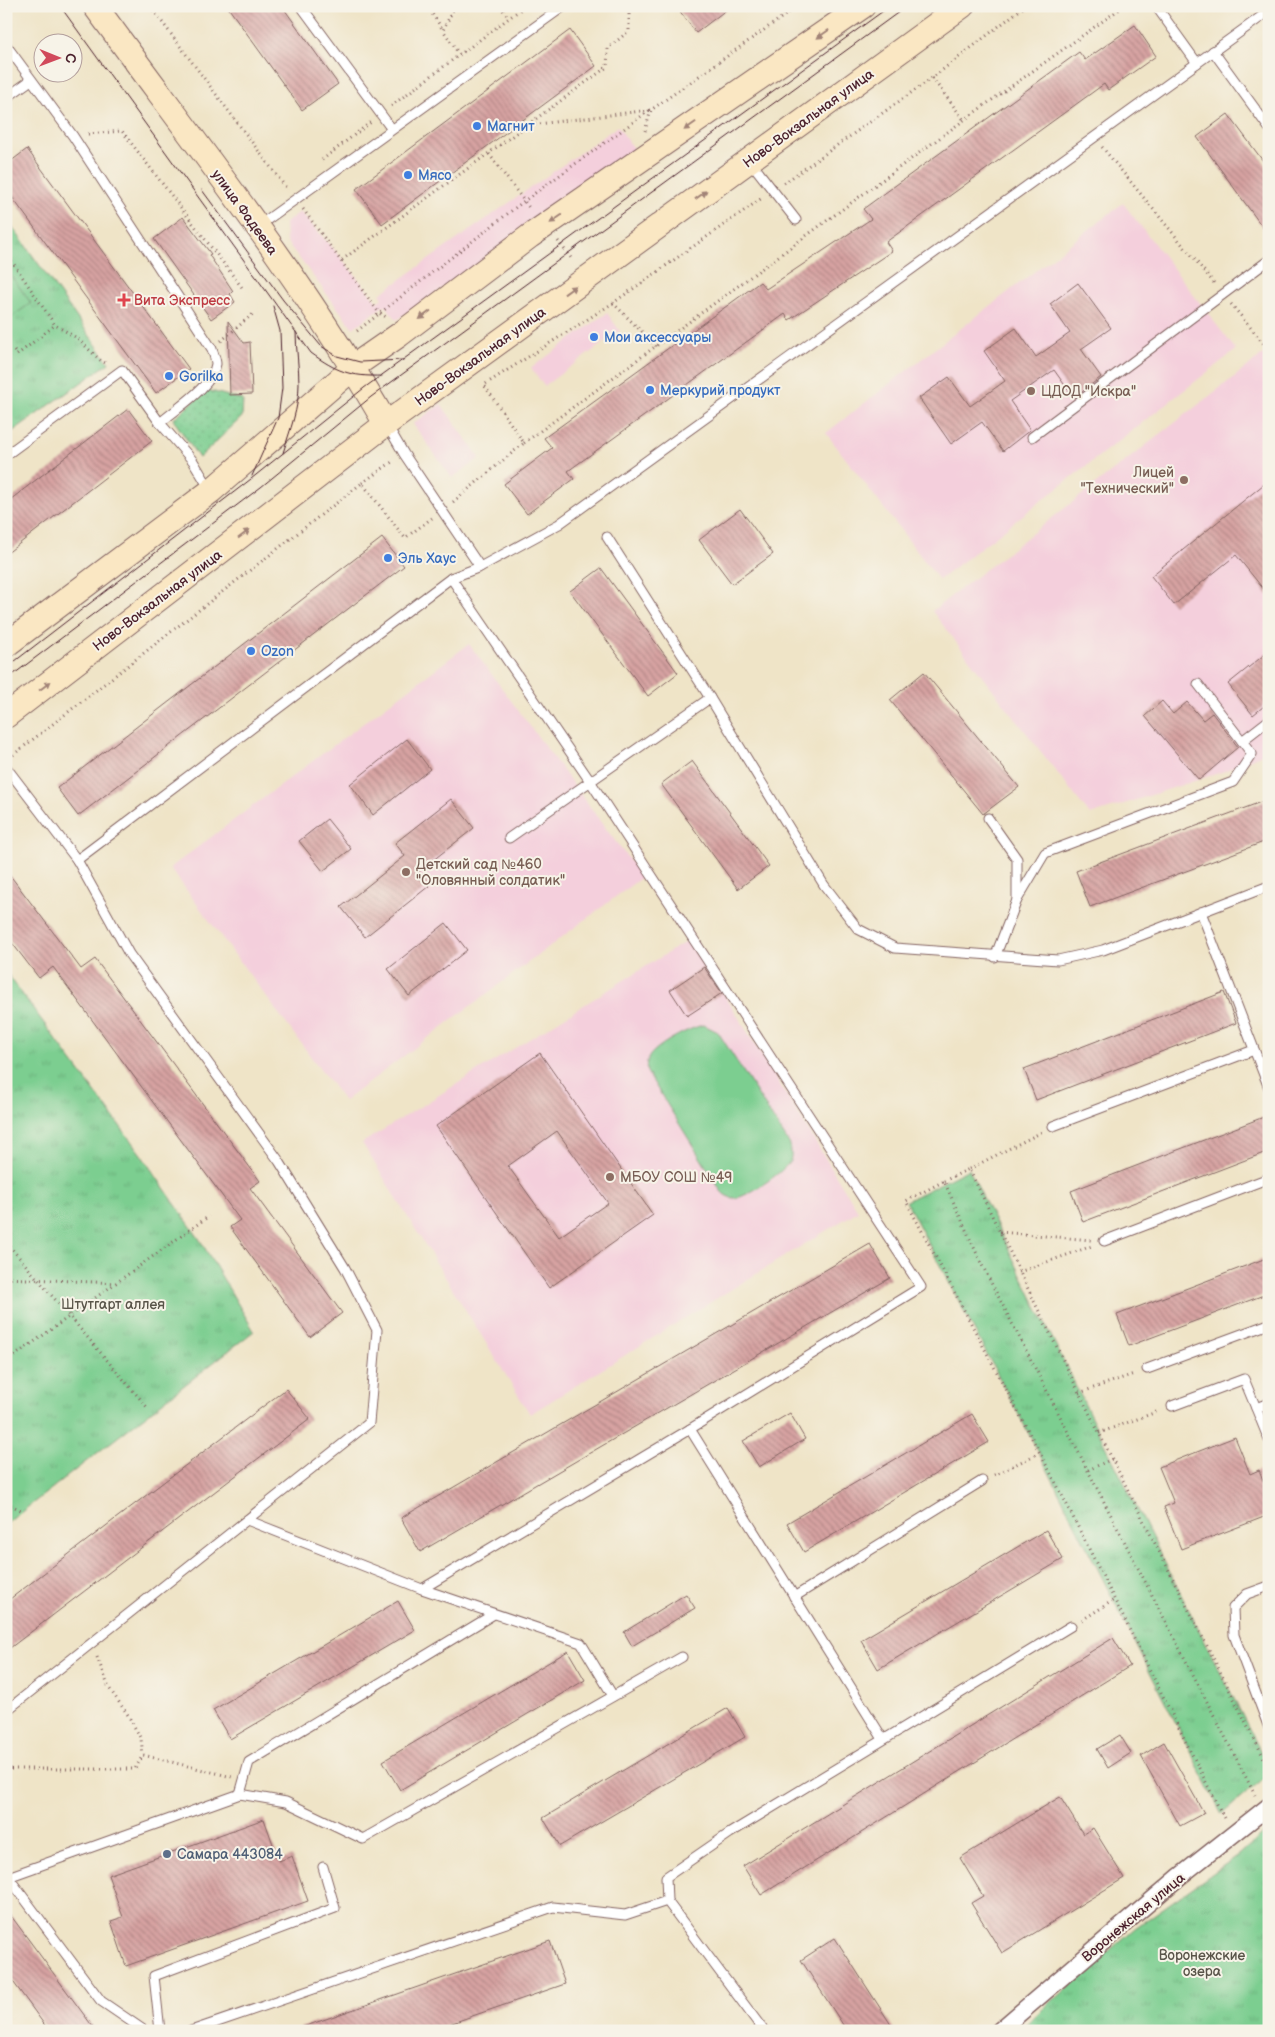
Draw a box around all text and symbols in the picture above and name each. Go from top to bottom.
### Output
one-way arrow [816,29,830,39]
north arrow [32,32,82,82]
text: С [62,53,79,63]
street label: Ново-Вокзальная улица [740,65,878,172]
place label: Магнит [487,118,535,135]
marker: Магнит [471,120,483,132]
one-way arrow [683,121,696,131]
street label: улица Фадеева [208,166,282,259]
place label: Мясо [418,167,452,184]
marker: Мясо [402,169,414,181]
one-way arrow [694,189,707,200]
one-way arrow [549,214,563,224]
one-way arrow [563,285,577,295]
place label: Вита Экспресс [134,292,230,309]
marker: Вита Экспресс [118,294,130,306]
street label: Ново-Вокзальная улица [412,303,550,410]
one-way arrow [419,310,432,321]
place label: Мои аксессуары [604,329,711,346]
marker: Мои аксессуары [588,331,600,343]
place label: Gorilka [179,368,224,385]
marker: Gorilka [163,370,175,382]
place label: Меркурий продукт [660,382,781,399]
place label: ЦДОД "Искра" [1041,383,1136,400]
marker: Меркурий продукт [644,384,656,396]
marker: ЦДОД "Искра" [1025,385,1037,397]
place label: Лицей "Технический" [1080,464,1174,497]
marker: Лицей "Технический" [1178,474,1190,486]
one-way arrow [237,529,250,540]
street label: Ново-Вокзальная улица [89,546,226,655]
place label: Эль Хаус [398,550,456,567]
marker: Эль Хаус [382,552,394,564]
place label: Ozon [261,643,294,660]
marker: Ozon [245,645,257,657]
one-way arrow [38,681,52,691]
place label: Детский сад №460 "Оловянный солдатик" [416,856,565,889]
marker: Детский сад №460 "Оловянный солдатик" [400,866,412,878]
place label: МБОУ СОШ №49 [620,1169,732,1186]
marker: МБОУ СОШ №49 [604,1171,616,1183]
park label: Штутгарт аллея [61,1296,165,1313]
place label: Самара 443084 [177,1846,283,1863]
marker: Самара 443084 [161,1848,173,1860]
street label: Воронежская улица [1078,1869,1189,1965]
park label: Воронежские озера [1159,1947,1245,1980]

